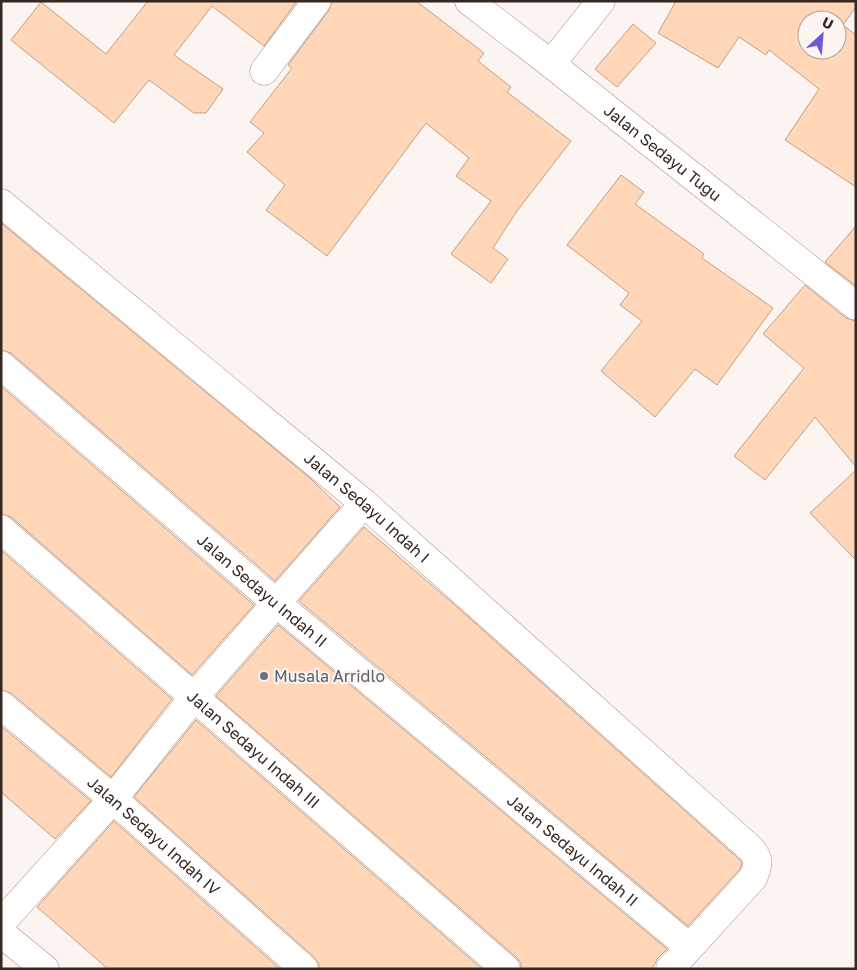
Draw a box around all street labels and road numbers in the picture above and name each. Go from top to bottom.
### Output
street label: Jalan Sedayu Tugu [600,100,725,205]
street label: Jalan Sedayu Indah I [300,448,434,567]
street label: Jalan Sedayu Indah II [193,529,331,651]
street label: Jalan Sedayu Indah III [183,686,324,812]
street label: Jalan Sedayu Indah IV [83,772,224,900]
street label: Jalan Sedayu Indah II [503,790,642,911]

